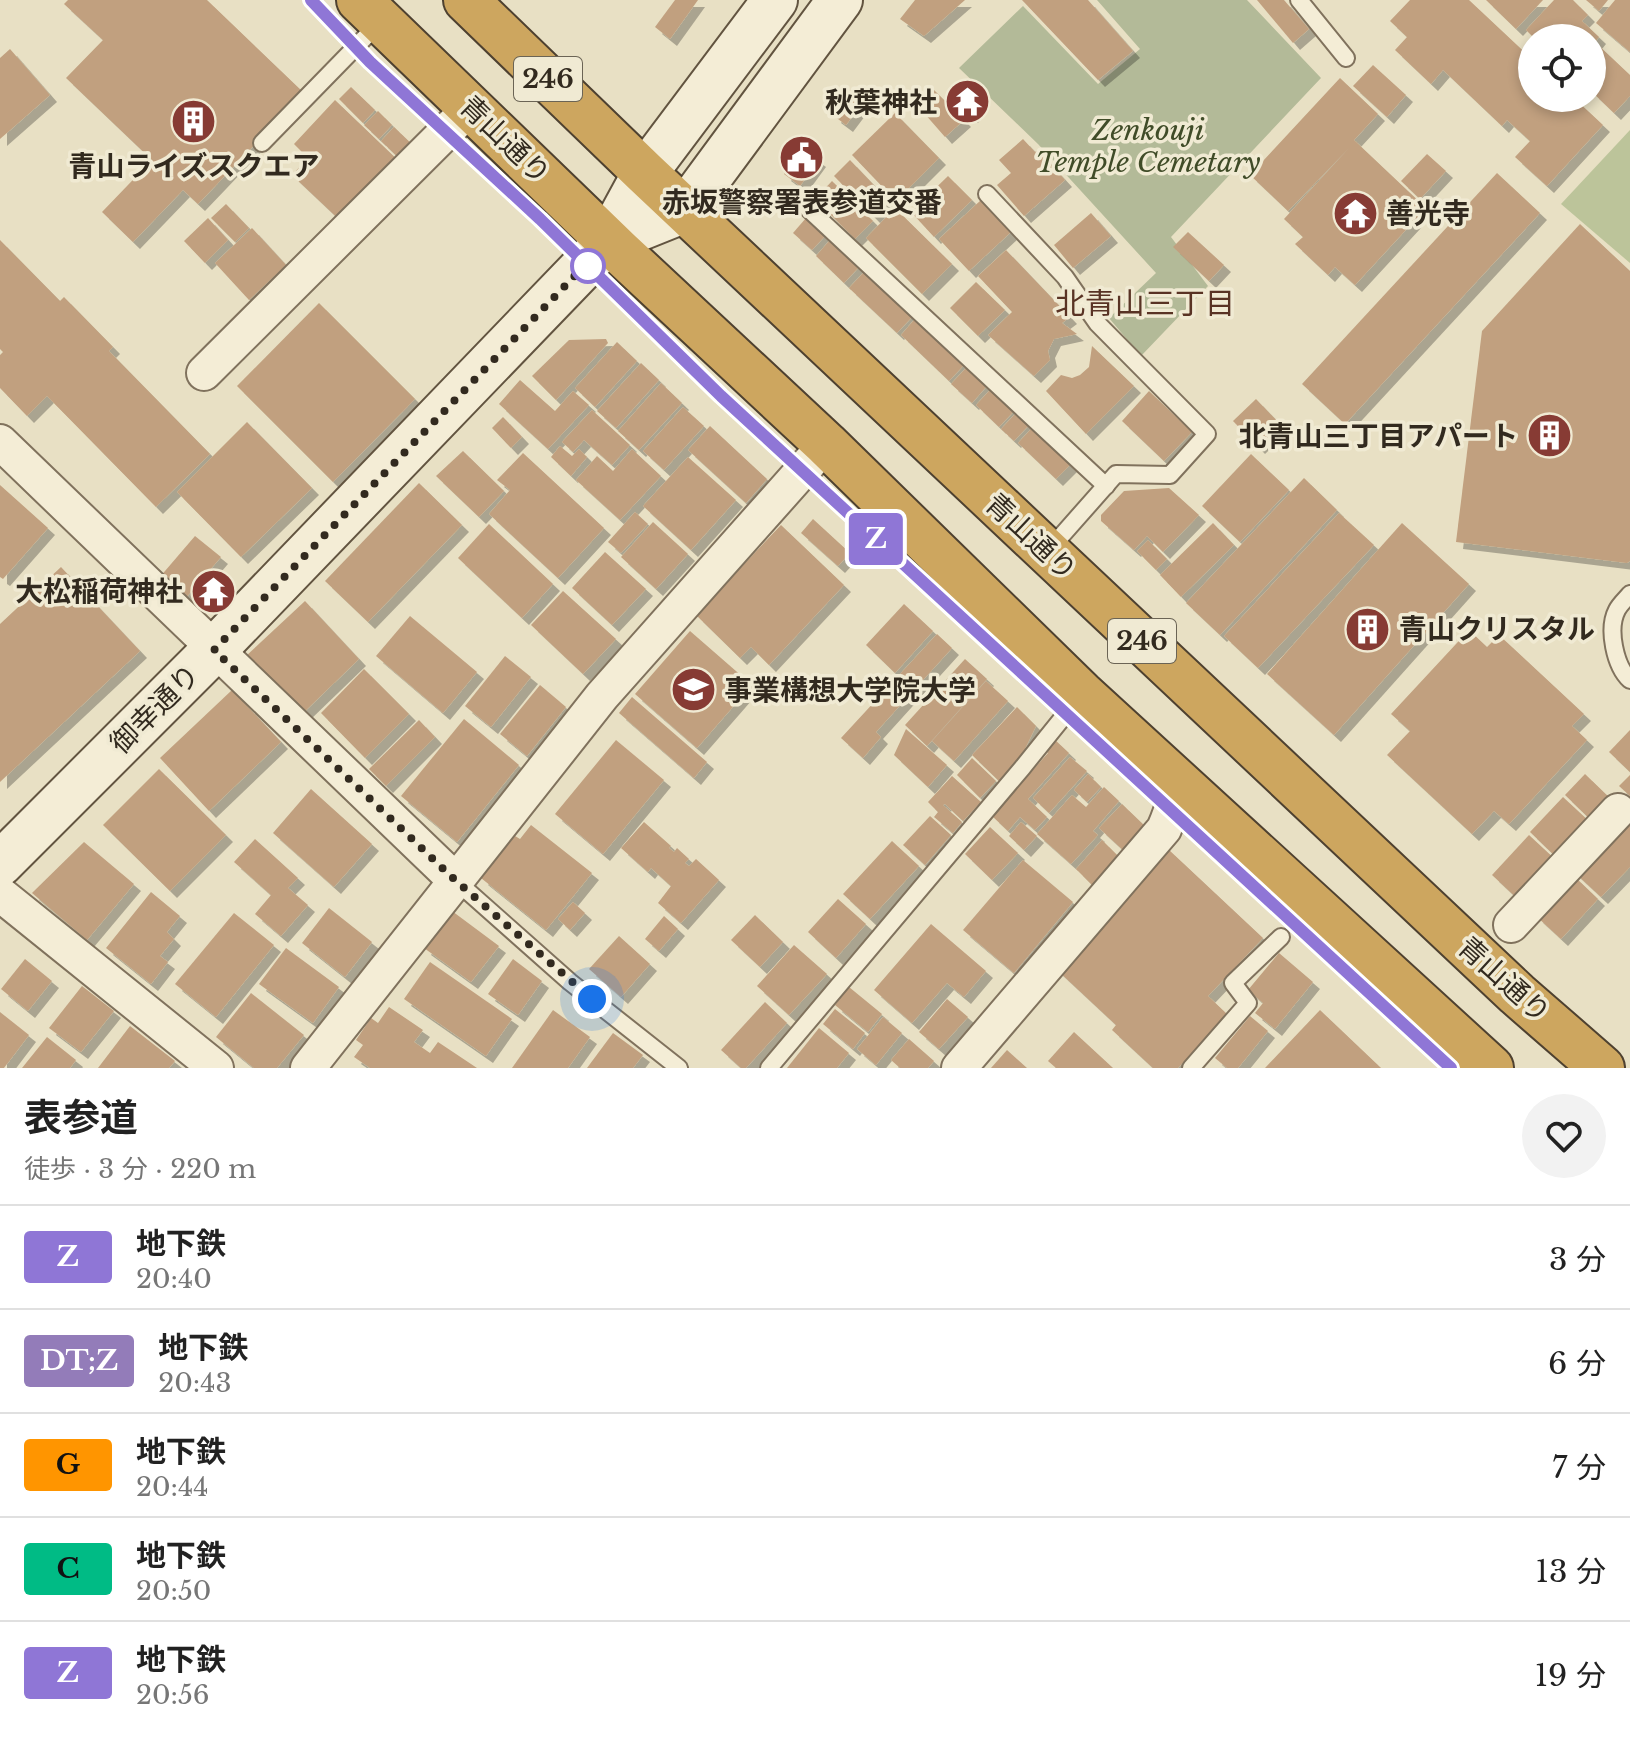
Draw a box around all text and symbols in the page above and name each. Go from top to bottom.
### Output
map controls [1518,24,1606,112]
button: locate [1518,24,1606,112]
road number: 246 [514,57,582,101]
temple icon: 秋葉神社 [944,78,992,126]
place label: 秋葉神社 [825,85,937,120]
street label: 青山通り [453,89,557,191]
building icon: 青山ライズスクエア [170,97,218,145]
park label: Zenkouji Temple Cemetary [1036,113,1261,180]
public building icon: 赤坂警察署表参道交番 [778,133,826,181]
place label: 青山ライズスクエア [68,149,320,184]
place label: 赤坂警察署表参道交番 [662,185,942,220]
temple icon: 善光寺 [1331,189,1379,237]
place label: 善光寺 [1386,196,1470,231]
unlabelled marker [571,249,605,283]
district label: 北青山三丁目 [1055,285,1235,322]
building icon: 北青山三丁目アパート [1525,412,1573,460]
place label: 北青山三丁目アパート [1239,419,1518,454]
street label: 青山通り [978,486,1084,588]
line badge: Z [850,513,902,565]
text: Z [865,521,887,556]
temple icon: 大松稲荷神社 [190,567,238,615]
place label: 大松稲荷神社 [15,574,183,609]
building icon: 青山クリスタル [1344,605,1392,653]
place label: 青山クリスタル [1399,612,1595,647]
road number: 246 [1108,619,1176,663]
street label: 御幸通り [103,657,207,761]
school or university icon: 事業構想大学院大学 [669,666,717,714]
place label: 事業構想大学院大学 [724,673,976,708]
street label: 青山通り [1451,930,1557,1030]
your location [572,979,612,1019]
text: 表参道 [24,1094,138,1141]
button: heart [1522,1094,1606,1178]
text: 徒歩 · 3 分 · 220 m [24,1153,256,1185]
text: 地下鉄 [136,1225,226,1262]
text: Z [57,1239,79,1274]
text: 3 分 [1549,1241,1606,1278]
text: 20:40 [136,1263,212,1295]
text: 地下鉄 [158,1329,248,1366]
text: DT;Z [40,1343,118,1378]
text: 6 分 [1548,1345,1606,1382]
text: 20:43 [158,1367,231,1399]
text: 地下鉄 [136,1433,226,1470]
text: G [56,1447,80,1482]
text: 7 分 [1552,1449,1606,1486]
text: 20:44 [136,1471,208,1503]
text: 地下鉄 [136,1537,226,1574]
text: C [56,1551,80,1586]
text: 13 分 [1536,1553,1606,1590]
text: 20:50 [136,1575,211,1607]
text: 地下鉄 [136,1641,226,1678]
text: Z [57,1655,79,1690]
text: 19 分 [1535,1657,1606,1694]
text: 20:56 [136,1679,209,1711]

